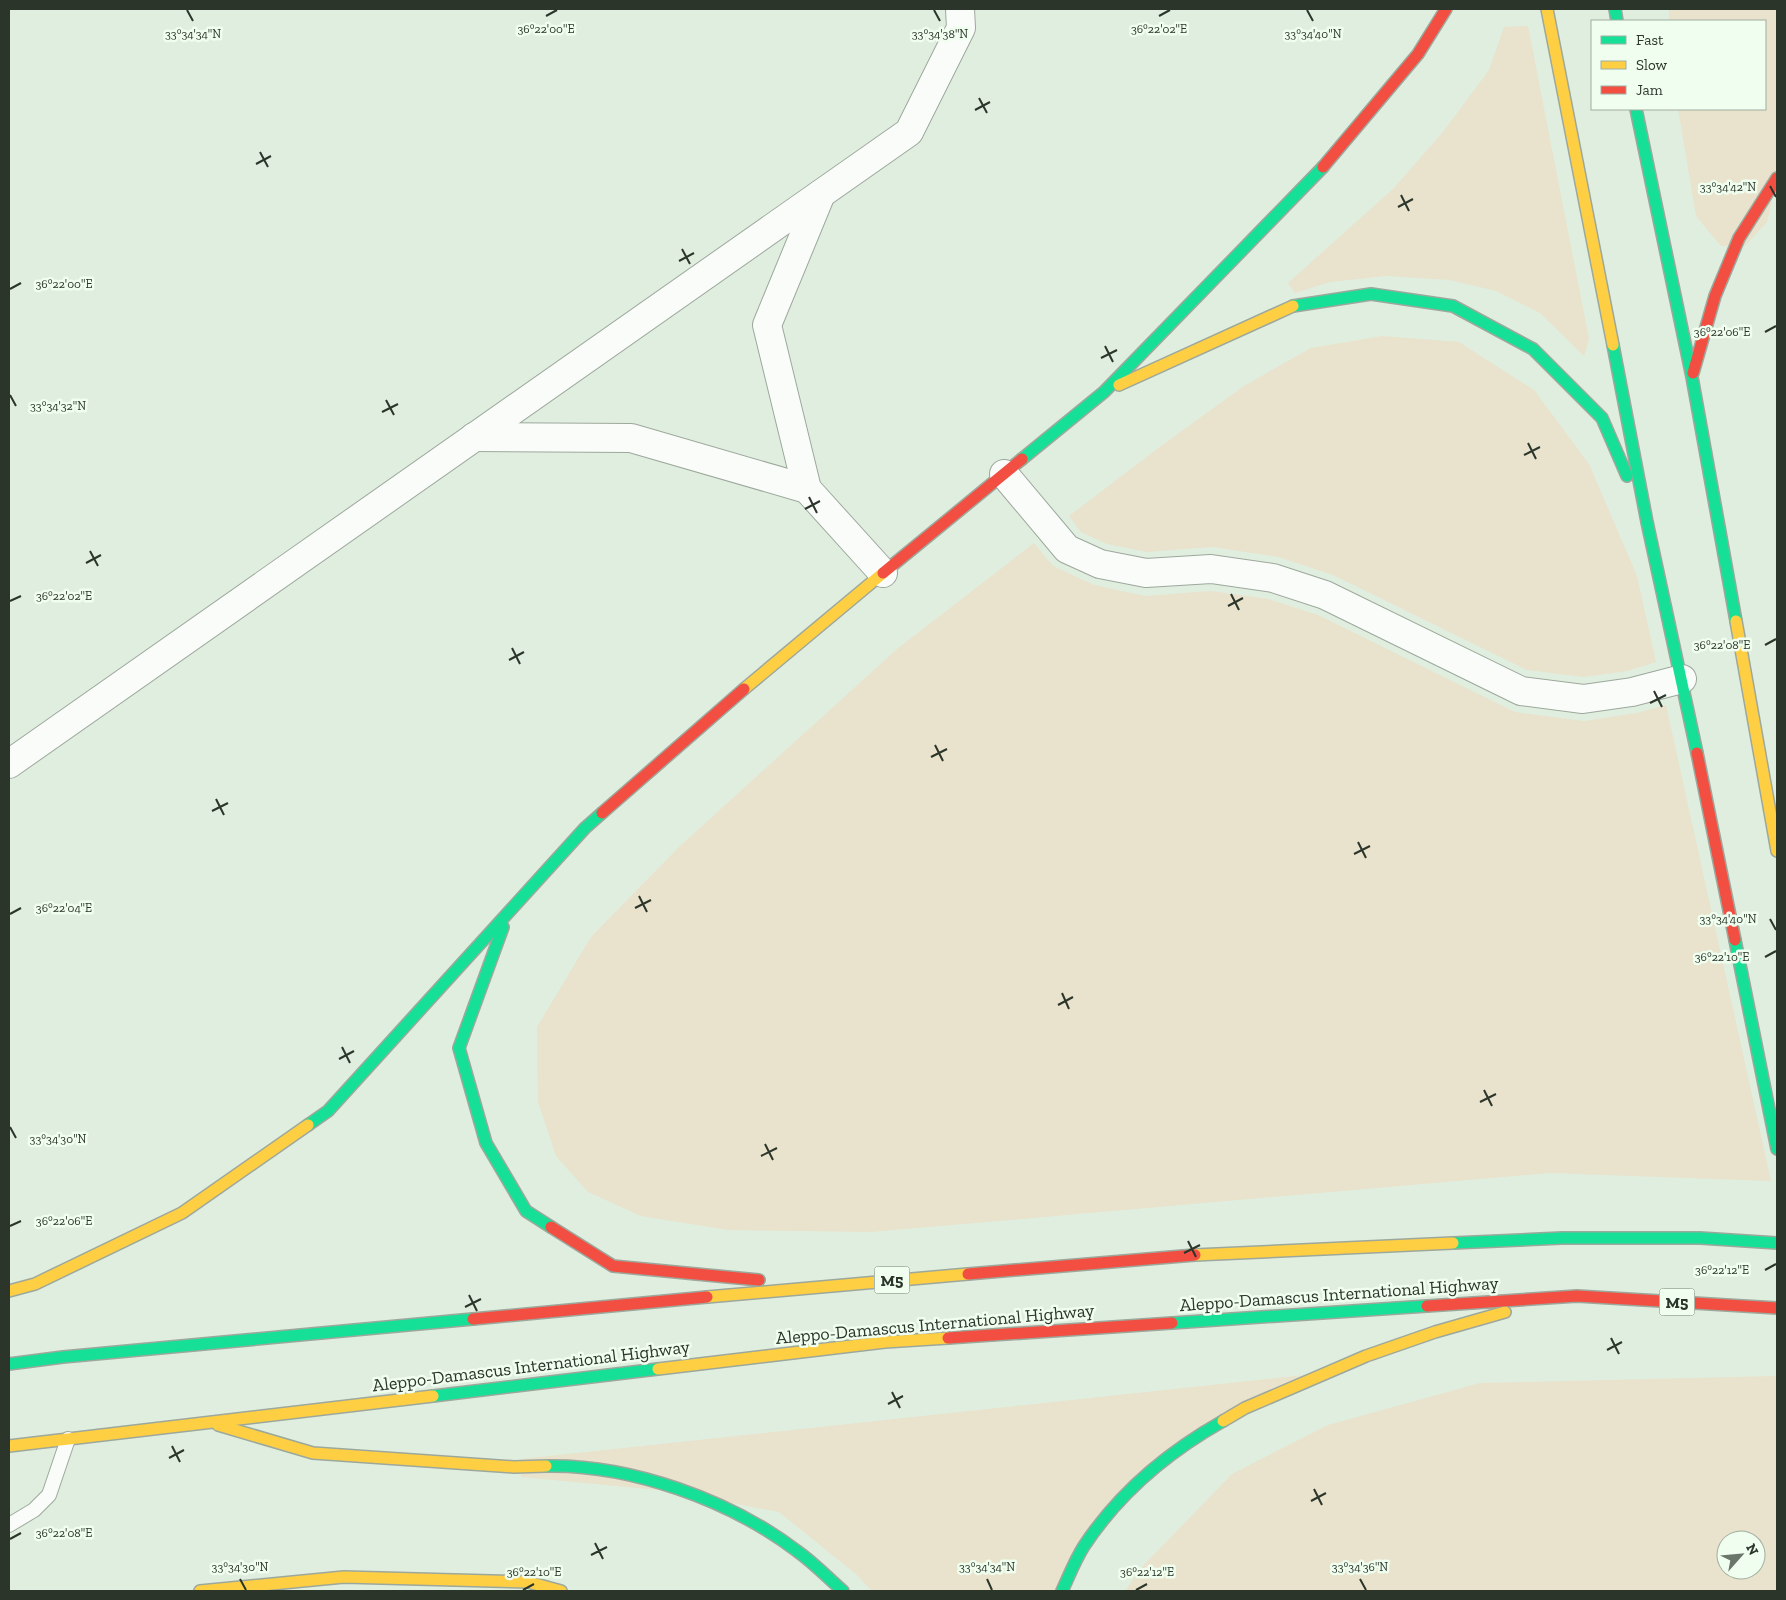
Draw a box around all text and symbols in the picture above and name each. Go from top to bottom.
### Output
legend [1591,20,1766,110]
text: 36°22'00"E [518,22,574,36]
text: 36°22'02"E [1131,22,1187,36]
text: 33°34'34"N [165,27,221,41]
text: 33°34'38"N [912,27,968,41]
text: 33°34'40"N [1284,27,1342,41]
text: Fast [1636,31,1664,49]
text: Slow [1636,56,1668,74]
text: Jam [1636,81,1663,99]
text: 33°34'42"N [1700,180,1756,194]
text: 36°22'00"E [36,277,92,291]
text: 36°22'06"E [1694,325,1750,339]
text: 33°34'32"N [30,399,86,413]
text: 36°22'02"E [36,589,92,603]
text: 36°22'08"E [1694,638,1750,652]
text: 36°22'04"E [36,901,92,915]
text: 33°34'40"N [1699,912,1757,926]
text: 36°22'10"E [1695,950,1749,964]
text: 33°34'30"N [30,1132,87,1146]
text: 36°22'06"E [36,1214,92,1228]
text: 36°22'12"E [1695,1263,1749,1277]
road number: M5 [874,1266,910,1294]
street label: Aleppo-Damascus International Highway [1179,1272,1500,1316]
road number: M5 [1660,1288,1694,1315]
street label: Aleppo-Damascus International Highway [775,1299,1096,1349]
street label: Aleppo-Damascus International Highway [371,1336,692,1396]
text: 36°22'08"E [36,1526,92,1540]
north arrow [1716,1530,1766,1580]
text: N [1742,1541,1762,1558]
text: 33°34'30"N [212,1560,269,1574]
text: 33°34'34"N [959,1560,1015,1574]
text: 33°34'36"N [1332,1560,1388,1574]
text: 36°22'10"E [507,1565,561,1579]
text: 36°22'12"E [1120,1565,1174,1579]

